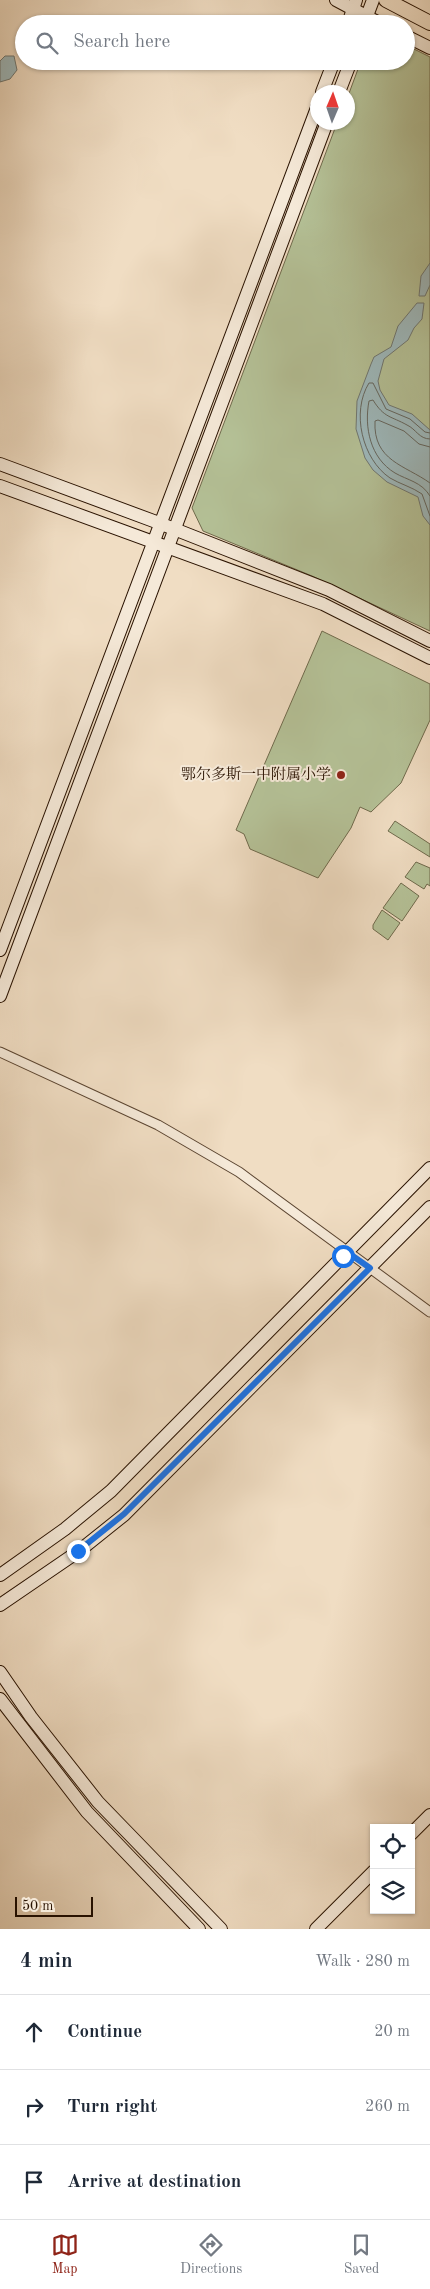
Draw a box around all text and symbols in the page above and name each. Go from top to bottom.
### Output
search box [15,15,415,70]
icon: search [33,29,61,57]
text: Search here [73,33,170,52]
north arrow [310,85,355,130]
place label: 鄂尔多斯一中附属小学 [181,766,331,783]
marker: 鄂尔多斯一中附属小学 [335,769,347,781]
route start [332,1245,355,1268]
route end [67,1540,90,1563]
map controls [370,1824,415,1914]
button: locate [370,1824,415,1869]
button: layers [370,1869,415,1914]
scale bar [15,1894,92,1917]
text: 50 m [22,1899,53,1913]
text: 4 min [20,1951,73,1972]
text: Walk · 280 m [315,1954,410,1970]
icon: ahead [20,2018,48,2046]
text: Continue [67,2023,142,2042]
text: 20 m [374,2024,410,2040]
icon: right [20,2093,48,2121]
text: Turn right [67,2098,157,2117]
text: 260 m [365,2099,410,2115]
icon: arrive [20,2168,48,2196]
text: Arrive at destination [67,2173,241,2192]
tab: Map [51,2231,79,2278]
tab: Directions [180,2231,242,2278]
tab: Saved [344,2231,379,2278]

